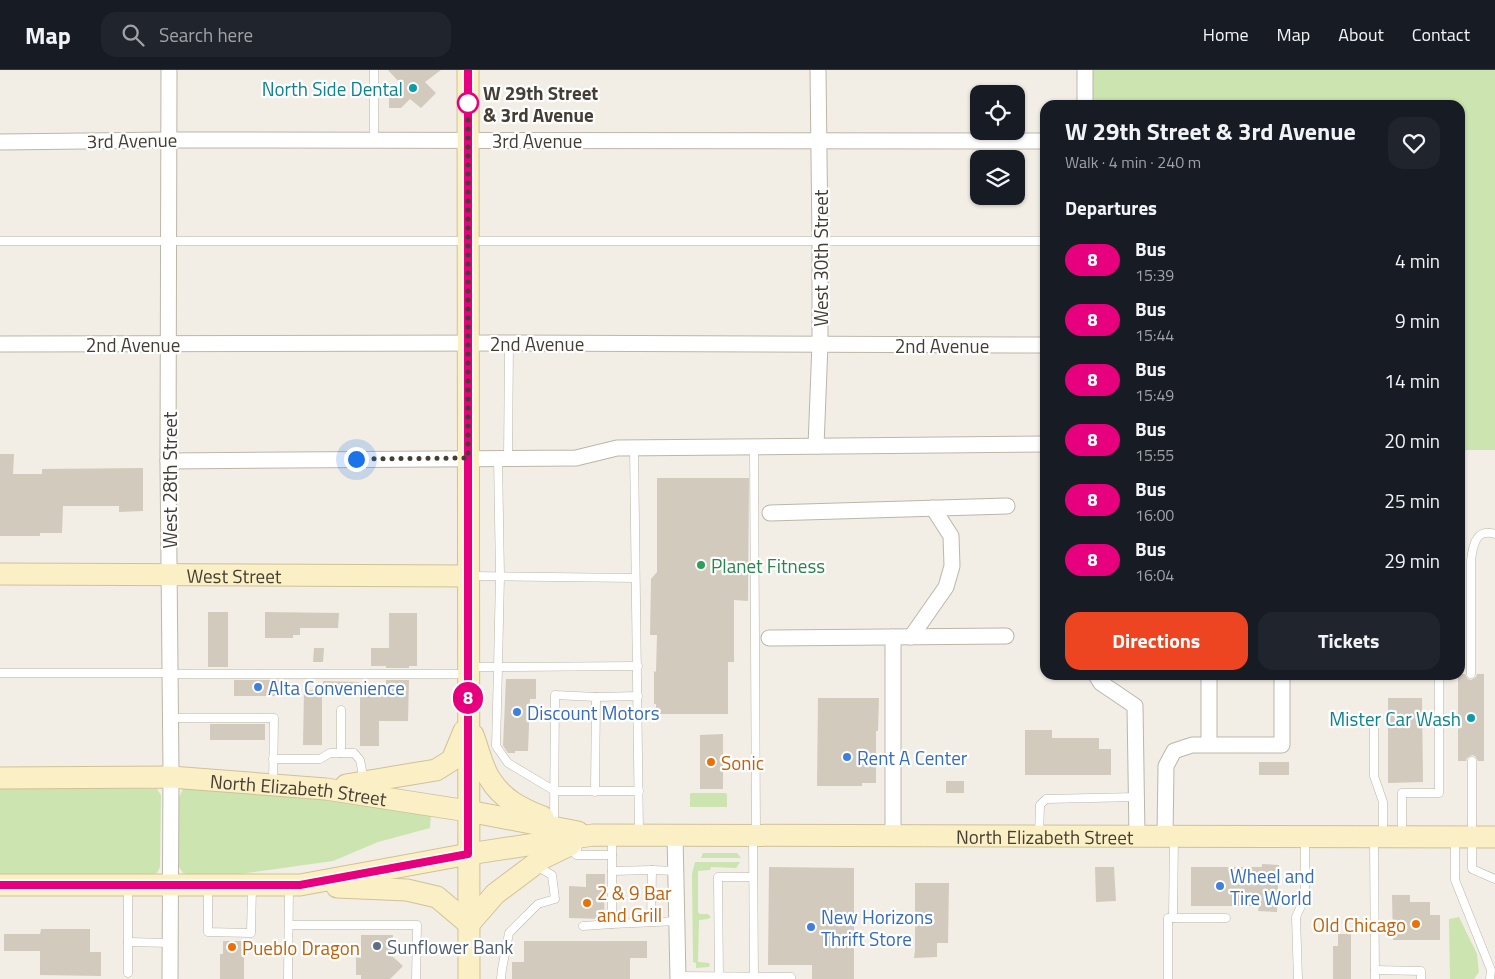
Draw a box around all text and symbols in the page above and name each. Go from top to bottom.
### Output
search box [101,12,451,57]
text: Map [25,17,71,53]
text: Search here [159,20,253,49]
icon: search [119,21,147,49]
text: Home [1203,21,1249,48]
text: Map [1277,21,1310,48]
text: About [1338,21,1384,48]
text: Contact [1412,21,1470,48]
place label: North Side Dental [262,74,403,103]
place label: W 29th Street & 3rd Avenue [483,78,598,129]
marker: North Side Dental [407,82,419,94]
map controls [970,85,1025,205]
button: locate [970,85,1025,140]
marker: W 29th Street & 3rd Avenue [457,92,479,114]
text: W 29th Street & 3rd Avenue [1065,113,1356,149]
button: heart [1388,117,1440,169]
street label: 3rd Avenue [86,125,178,155]
street label: 3rd Avenue [492,126,582,155]
button: layers [970,150,1025,205]
text: Walk · 4 min · 240 m [1065,150,1201,174]
street label: West 30th Street [806,189,835,327]
text: Departures [1065,193,1157,222]
text: Bus [1135,234,1166,263]
text: 8 [1087,246,1098,273]
text: 4 min [1395,246,1440,275]
text: 15:39 [1135,263,1174,287]
text: Bus [1135,294,1166,323]
text: 8 [1087,306,1098,333]
text: 9 min [1395,306,1440,335]
text: 15:44 [1135,323,1174,347]
street label: 2nd Avenue [490,329,584,358]
street label: 2nd Avenue [86,330,180,359]
street label: 2nd Avenue [895,331,989,360]
text: Bus [1135,354,1166,383]
text: 8 [1087,366,1098,393]
text: 14 min [1384,366,1440,395]
text: 15:49 [1135,383,1174,407]
street label: West 28th Street [155,411,184,549]
text: Bus [1135,414,1166,443]
text: 8 [1087,426,1098,453]
text: 20 min [1384,426,1440,455]
text: 15:55 [1135,443,1174,467]
your location [344,447,369,472]
text: Bus [1135,474,1166,503]
text: 8 [1087,486,1098,513]
text: 25 min [1384,486,1440,515]
text: 16:00 [1135,503,1174,527]
text: Bus [1135,534,1166,563]
text: 8 [1087,546,1098,573]
text: 29 min [1384,546,1440,575]
place label: Planet Fitness [711,551,825,580]
marker: Planet Fitness [695,559,707,571]
street label: West Street [187,560,282,590]
text: 16:04 [1135,563,1174,587]
button: Directions [1065,612,1248,670]
button: Tickets [1258,612,1440,670]
place label: Alta Convenience [268,673,405,702]
marker: Alta Convenience [252,681,264,693]
line badge: 8 [452,682,484,714]
text: 8 [463,684,473,711]
place label: Discount Motors [527,698,660,727]
place label: Mister Car Wash [1329,704,1461,733]
marker: Discount Motors [511,706,523,718]
marker: Mister Car Wash [1465,712,1477,724]
place label: Rent A Center [857,743,968,772]
place label: Sonic [721,748,764,777]
marker: Rent A Center [841,751,853,763]
marker: Sonic [705,756,717,768]
street label: North Elizabeth Street [209,766,389,813]
street label: North Elizabeth Street [956,821,1134,851]
place label: Wheel and Tire World [1230,861,1315,912]
place label: 2 & 9 Bar and Grill [597,878,672,929]
marker: Wheel and Tire World [1214,880,1226,892]
marker: 2 & 9 Bar and Grill [581,897,593,909]
place label: New Horizons Thrift Store [821,902,933,953]
place label: Old Chicago [1313,910,1406,939]
marker: Old Chicago [1410,918,1422,930]
marker: New Horizons Thrift Store [805,921,817,933]
place label: Sunflower Bank [387,932,513,961]
place label: Pueblo Dragon [242,933,360,962]
marker: Sunflower Bank [371,940,383,952]
marker: Pueblo Dragon [226,941,238,953]

